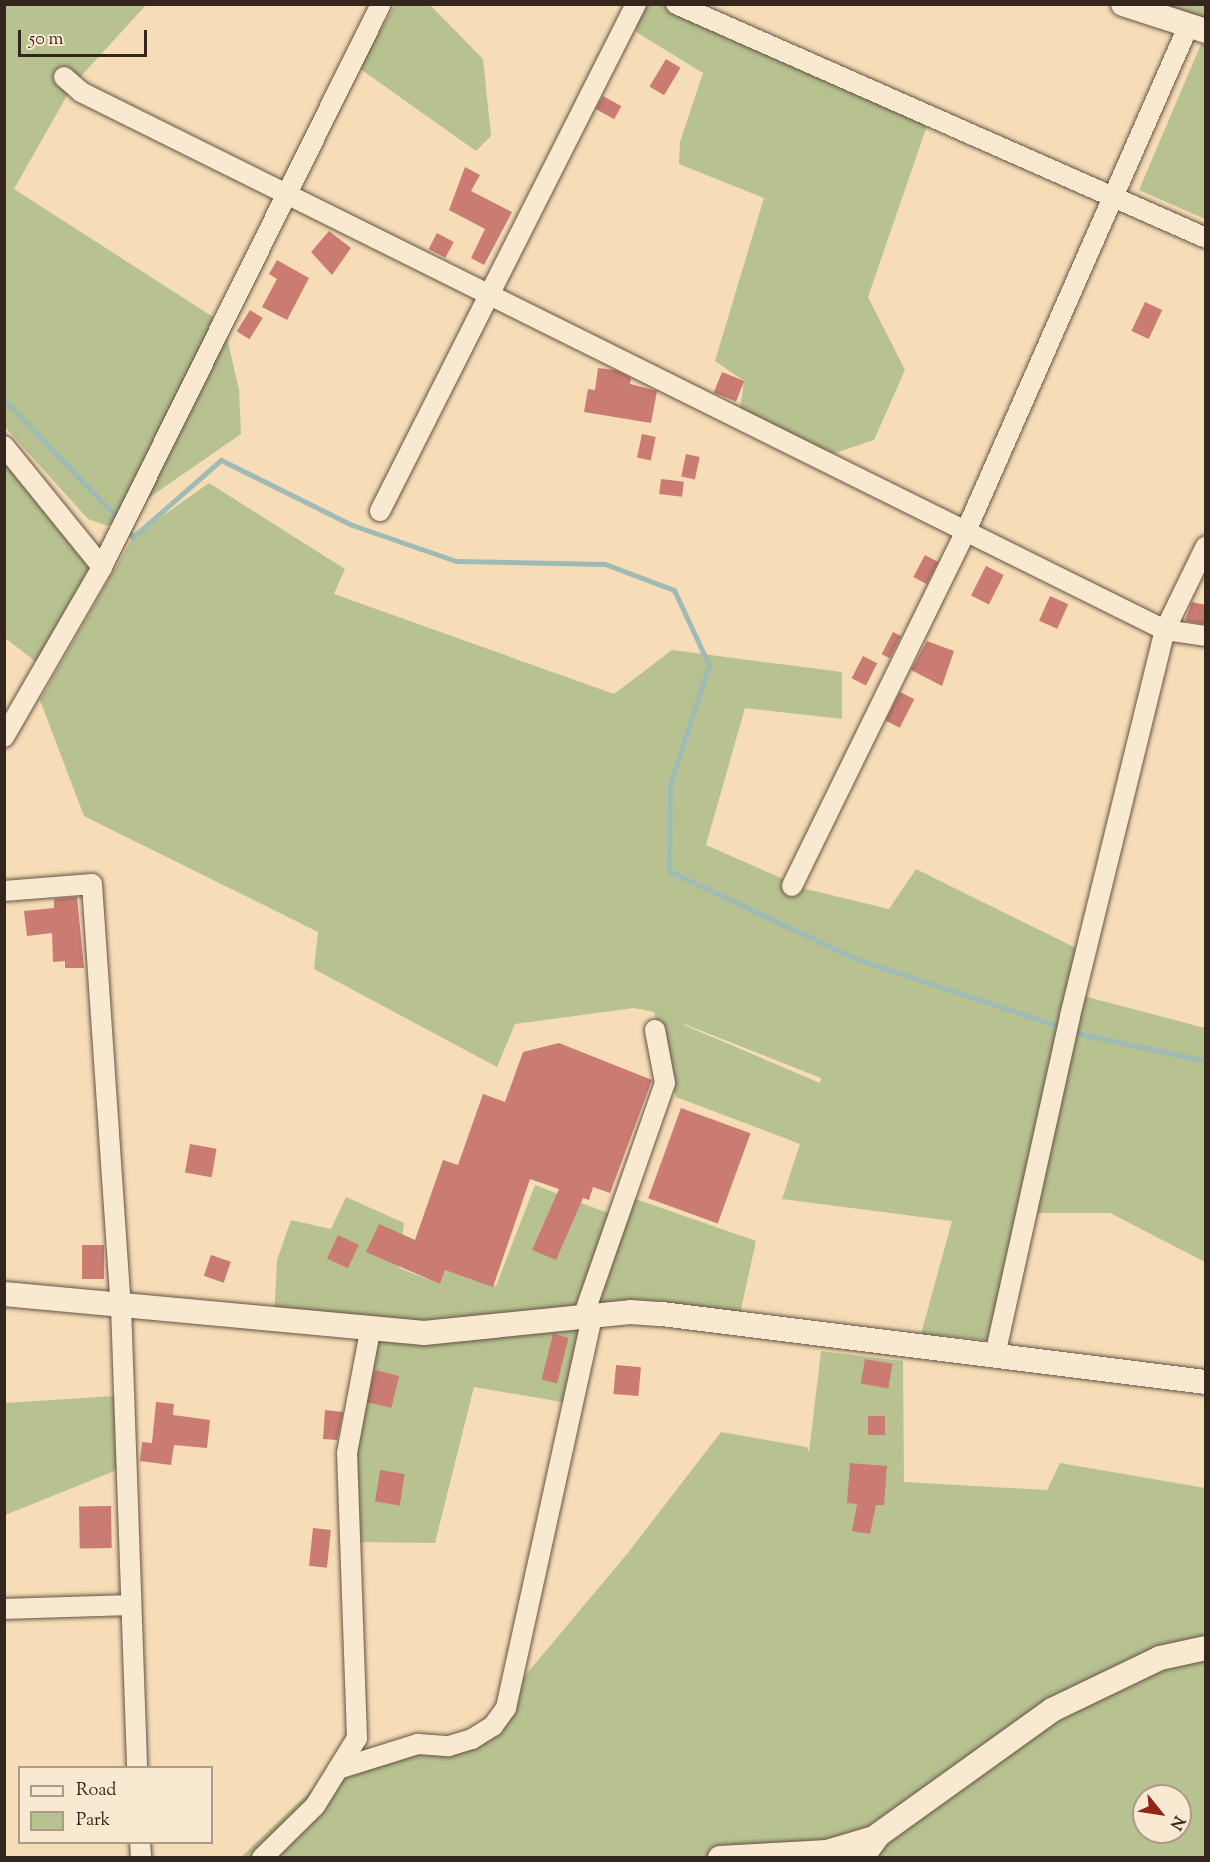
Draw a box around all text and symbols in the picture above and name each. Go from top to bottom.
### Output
scale bar [21,18,150,56]
text: 50 m [29,27,63,53]
legend [18,1766,213,1844]
text: Road [76,1778,116,1804]
north arrow [1132,1784,1192,1844]
text: Park [76,1808,110,1834]
text: N [1163,1811,1189,1834]

